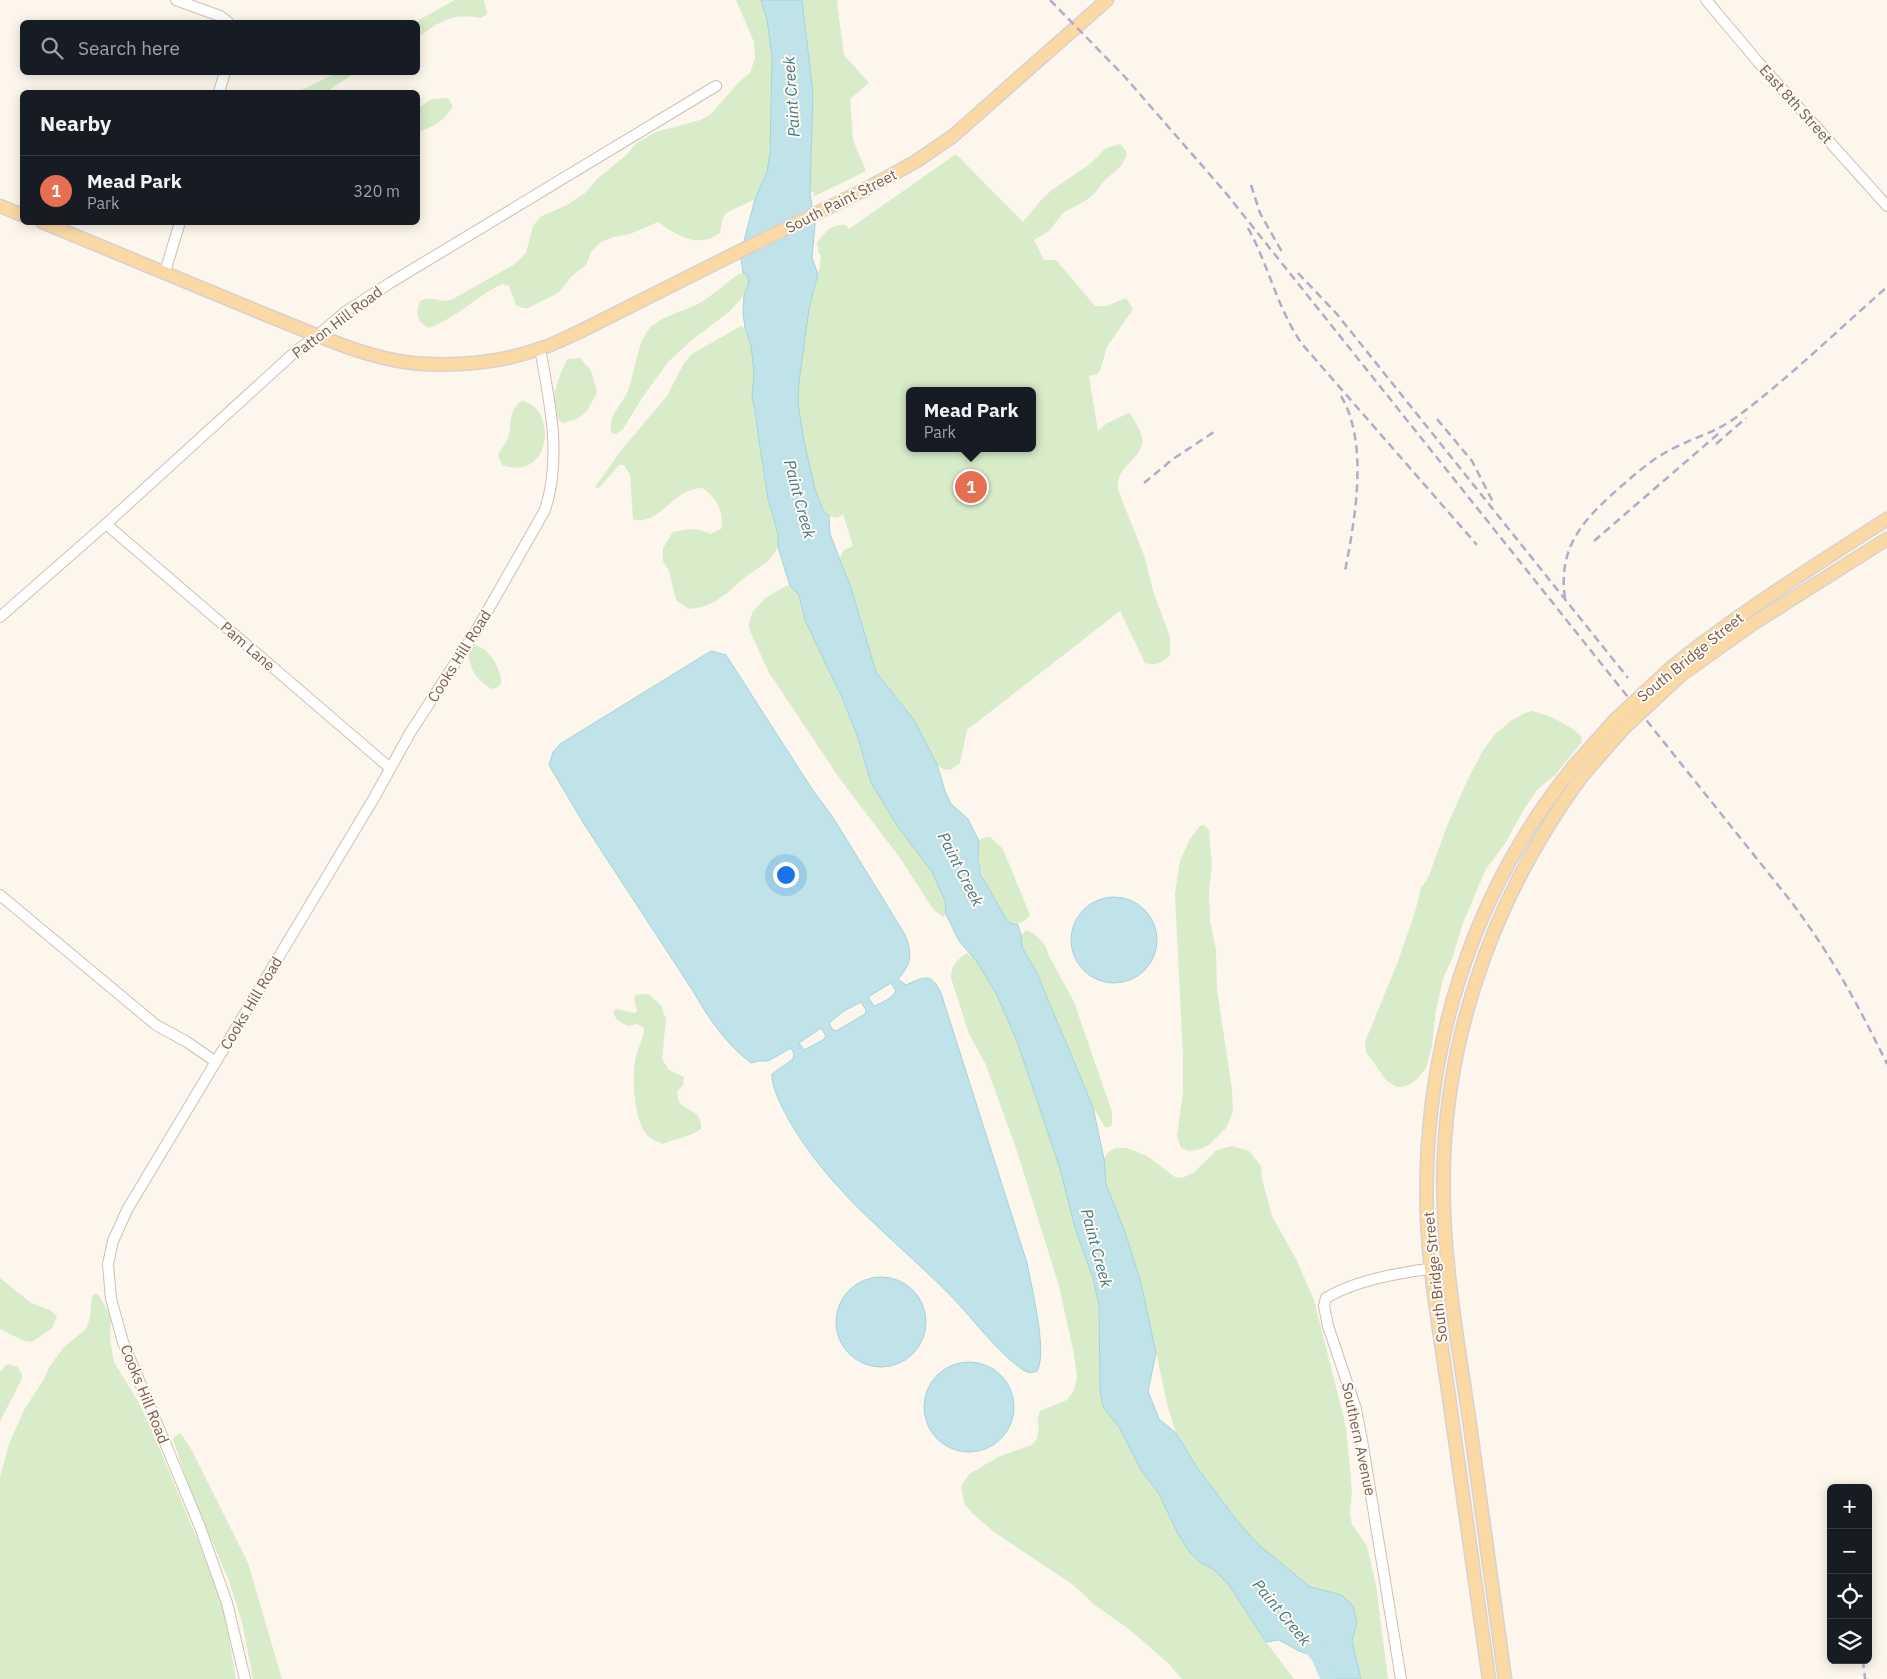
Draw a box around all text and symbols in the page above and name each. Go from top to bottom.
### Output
search box [20,20,420,75]
icon: search [38,34,66,62]
text: Search here [78,36,180,60]
water label: Paint Creek [778,55,804,138]
street label: East 8th Street [1755,60,1837,148]
text: Nearby [40,109,111,137]
street label: South Paint Street [782,165,900,237]
text: Mead Park [87,169,182,193]
text: 1 [51,181,61,201]
text: 320 m [353,181,400,201]
text: Park [87,193,119,213]
street label: Patton Hill Road [288,282,386,362]
popup [906,387,1036,452]
text: Mead Park [924,398,1018,422]
text: Park [924,422,956,442]
water label: Paint Creek [780,457,820,541]
pin: 1 [955,468,987,506]
street label: Cooks Hill Road [423,606,495,706]
street label: South Bridge Street [1633,608,1747,706]
street label: Pam Lane [217,617,279,675]
water label: Paint Creek [934,829,989,910]
your location [773,862,799,888]
street label: Cooks Hill Road [216,953,286,1053]
water label: Paint Creek [1077,1206,1117,1290]
street label: South Bridge Street [1419,1211,1451,1343]
street label: Cooks Hill Road [116,1342,174,1446]
street label: Southern Avenue [1338,1381,1380,1497]
map controls [1827,1484,1872,1664]
button: + [1827,1484,1872,1529]
button: − [1827,1529,1872,1574]
button: locate [1827,1574,1872,1619]
water label: Paint Creek [1248,1575,1316,1650]
button: layers [1827,1619,1872,1664]

